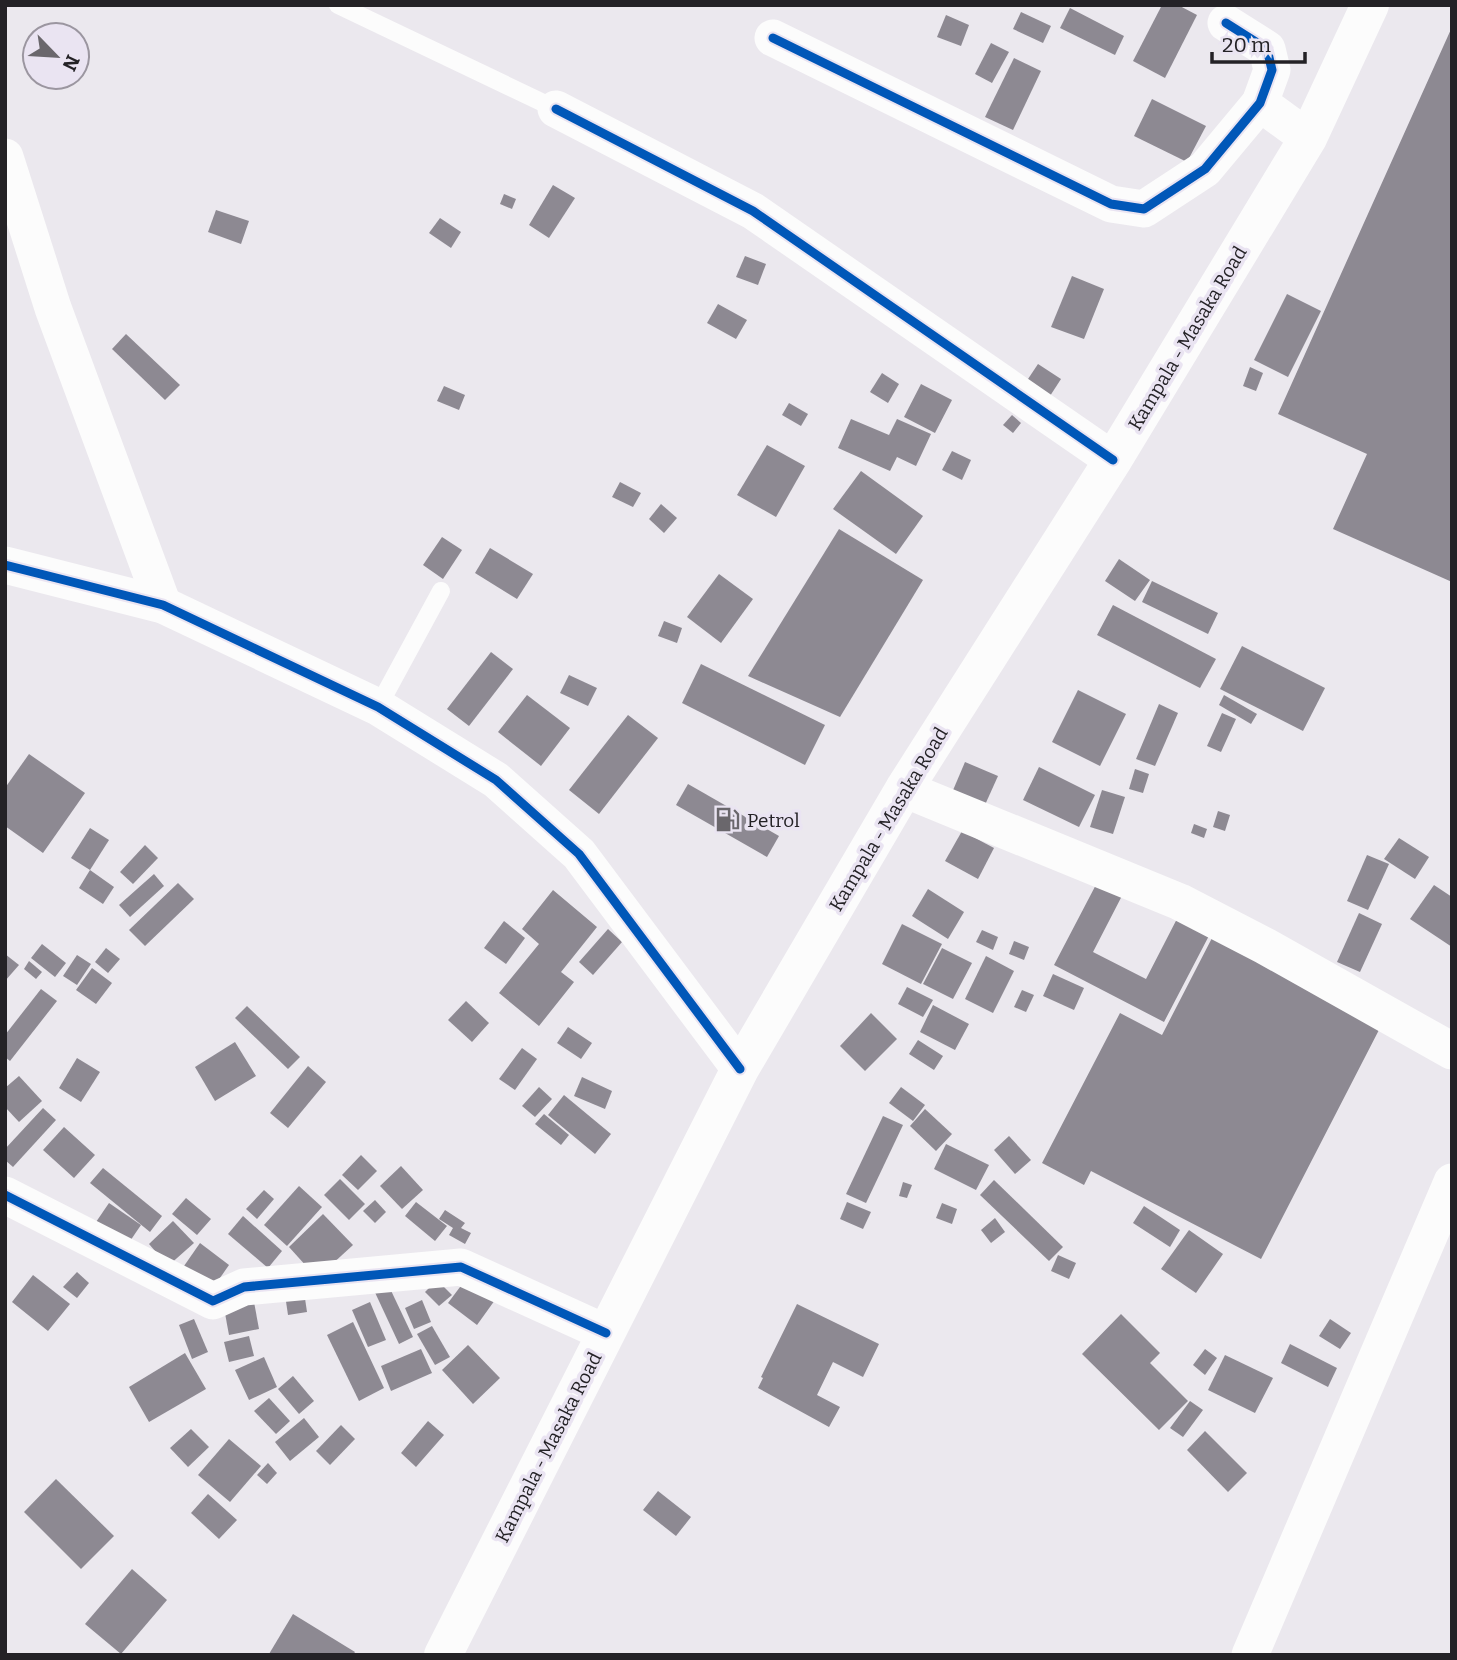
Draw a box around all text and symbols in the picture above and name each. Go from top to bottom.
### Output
north arrow [21,21,91,91]
scale bar [1212,21,1305,65]
text: 20 m [1222,32,1271,58]
text: N [57,51,84,75]
street label: Kampala - Masaka Road [1123,242,1251,434]
street label: Kampala - Masaka Road [824,723,952,915]
fuel station icon: Petrol [713,806,741,834]
place label: Petrol [747,809,800,832]
street label: Kampala - Masaka Road [490,1348,606,1546]

